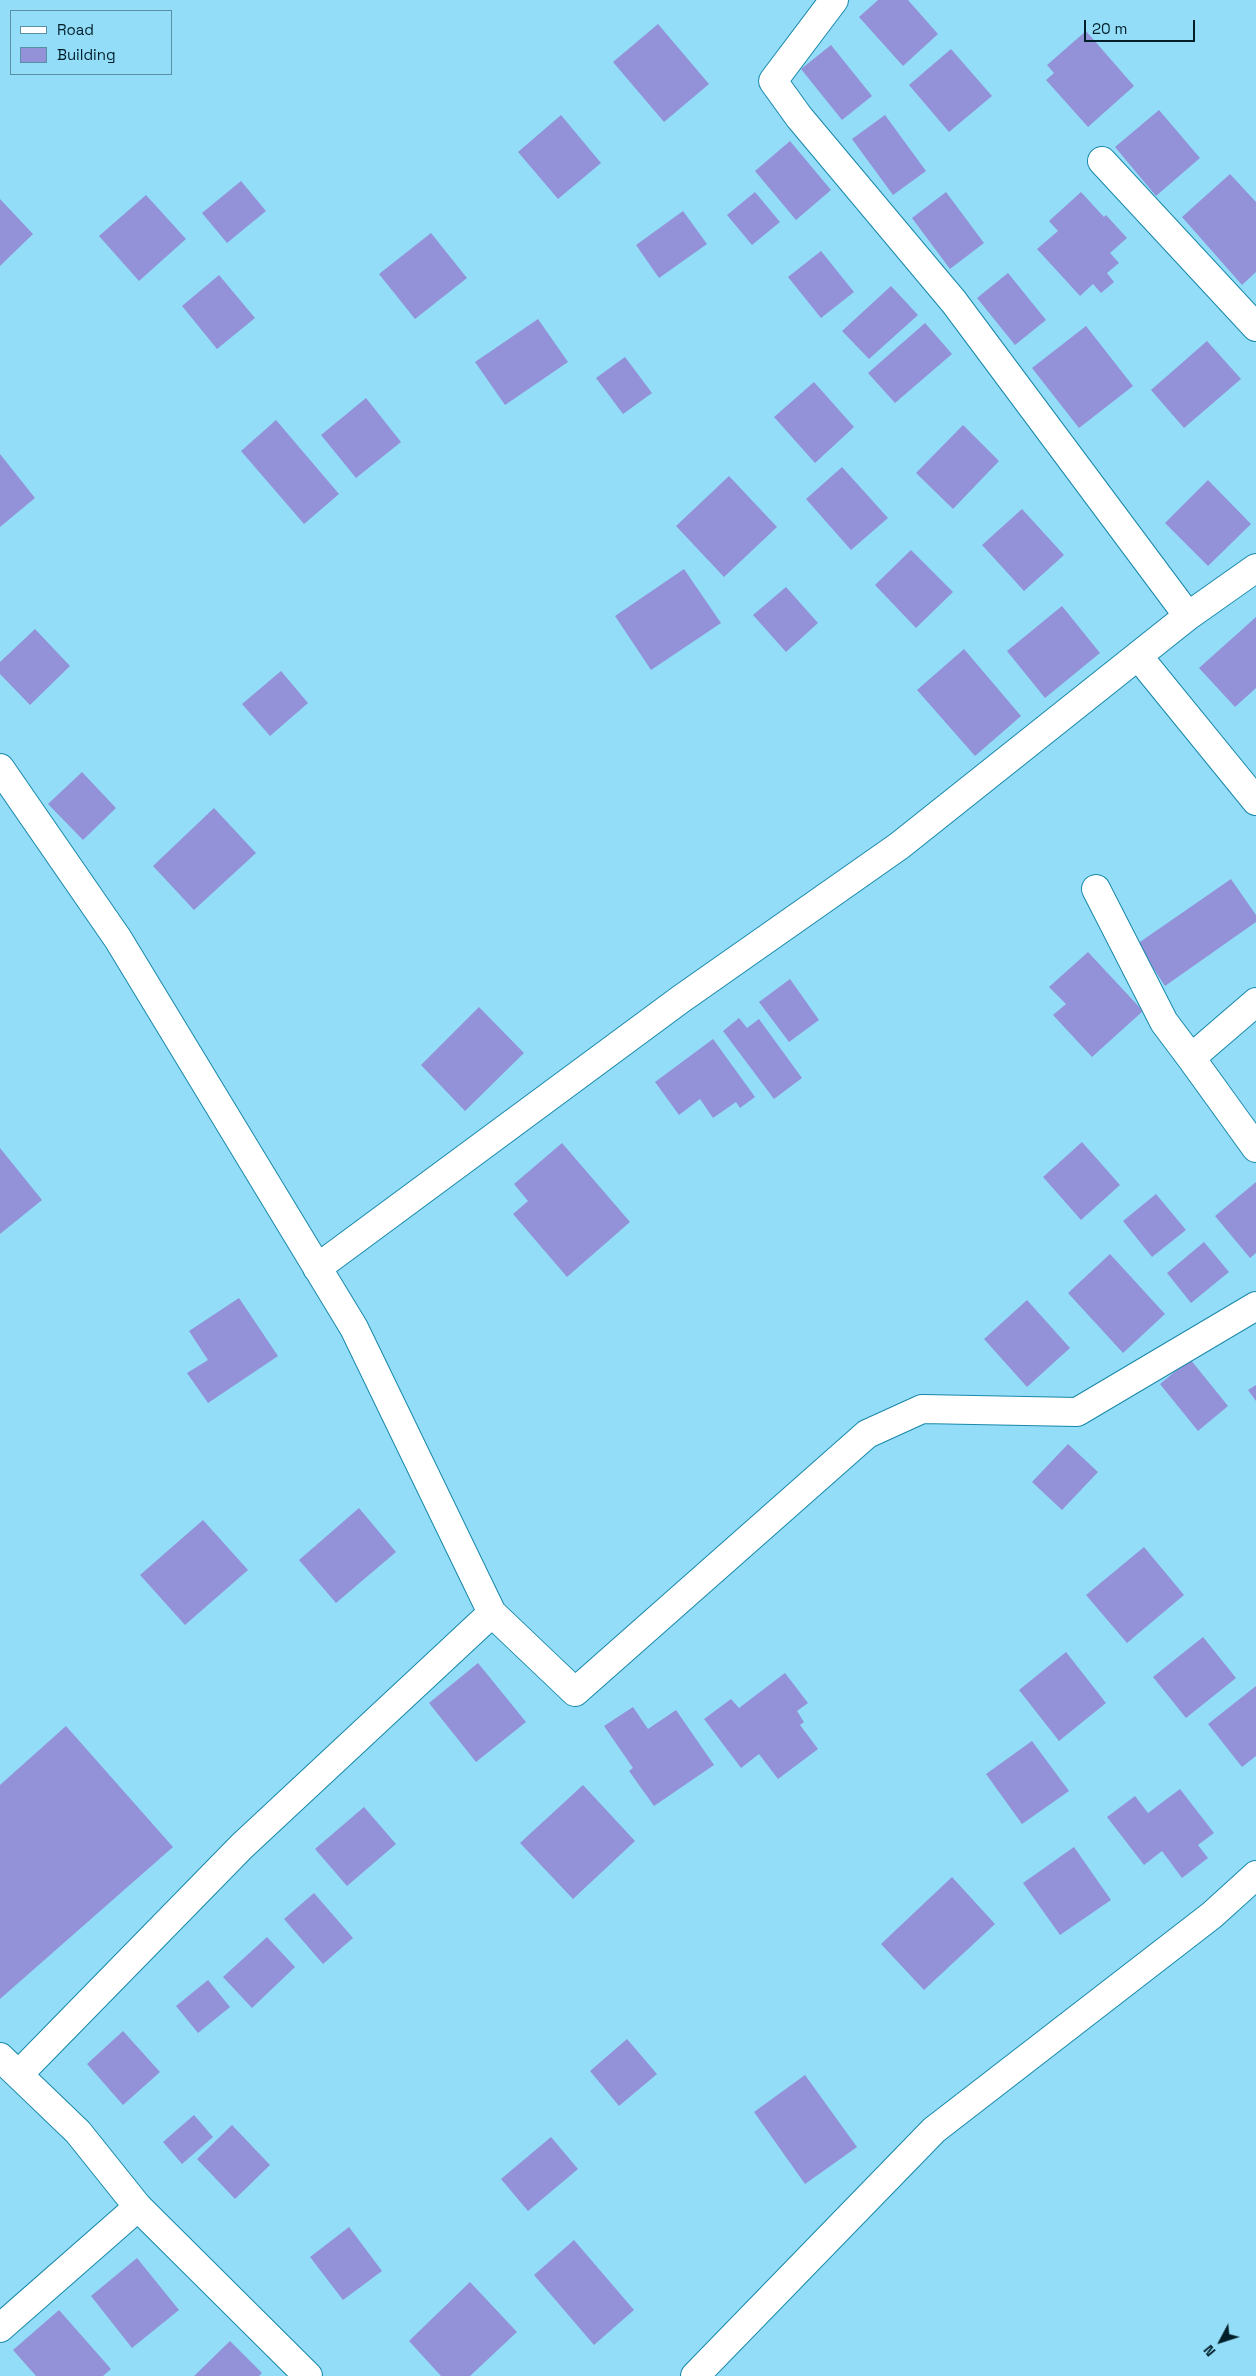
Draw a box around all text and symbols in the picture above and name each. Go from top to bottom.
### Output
legend [10,10,172,75]
scale bar [1086,10,1197,42]
text: 20 m [1092,19,1127,38]
text: Road [57,20,94,39]
text: Building [57,45,116,64]
north arrow [1196,2316,1246,2366]
text: N [1200,2341,1219,2360]

